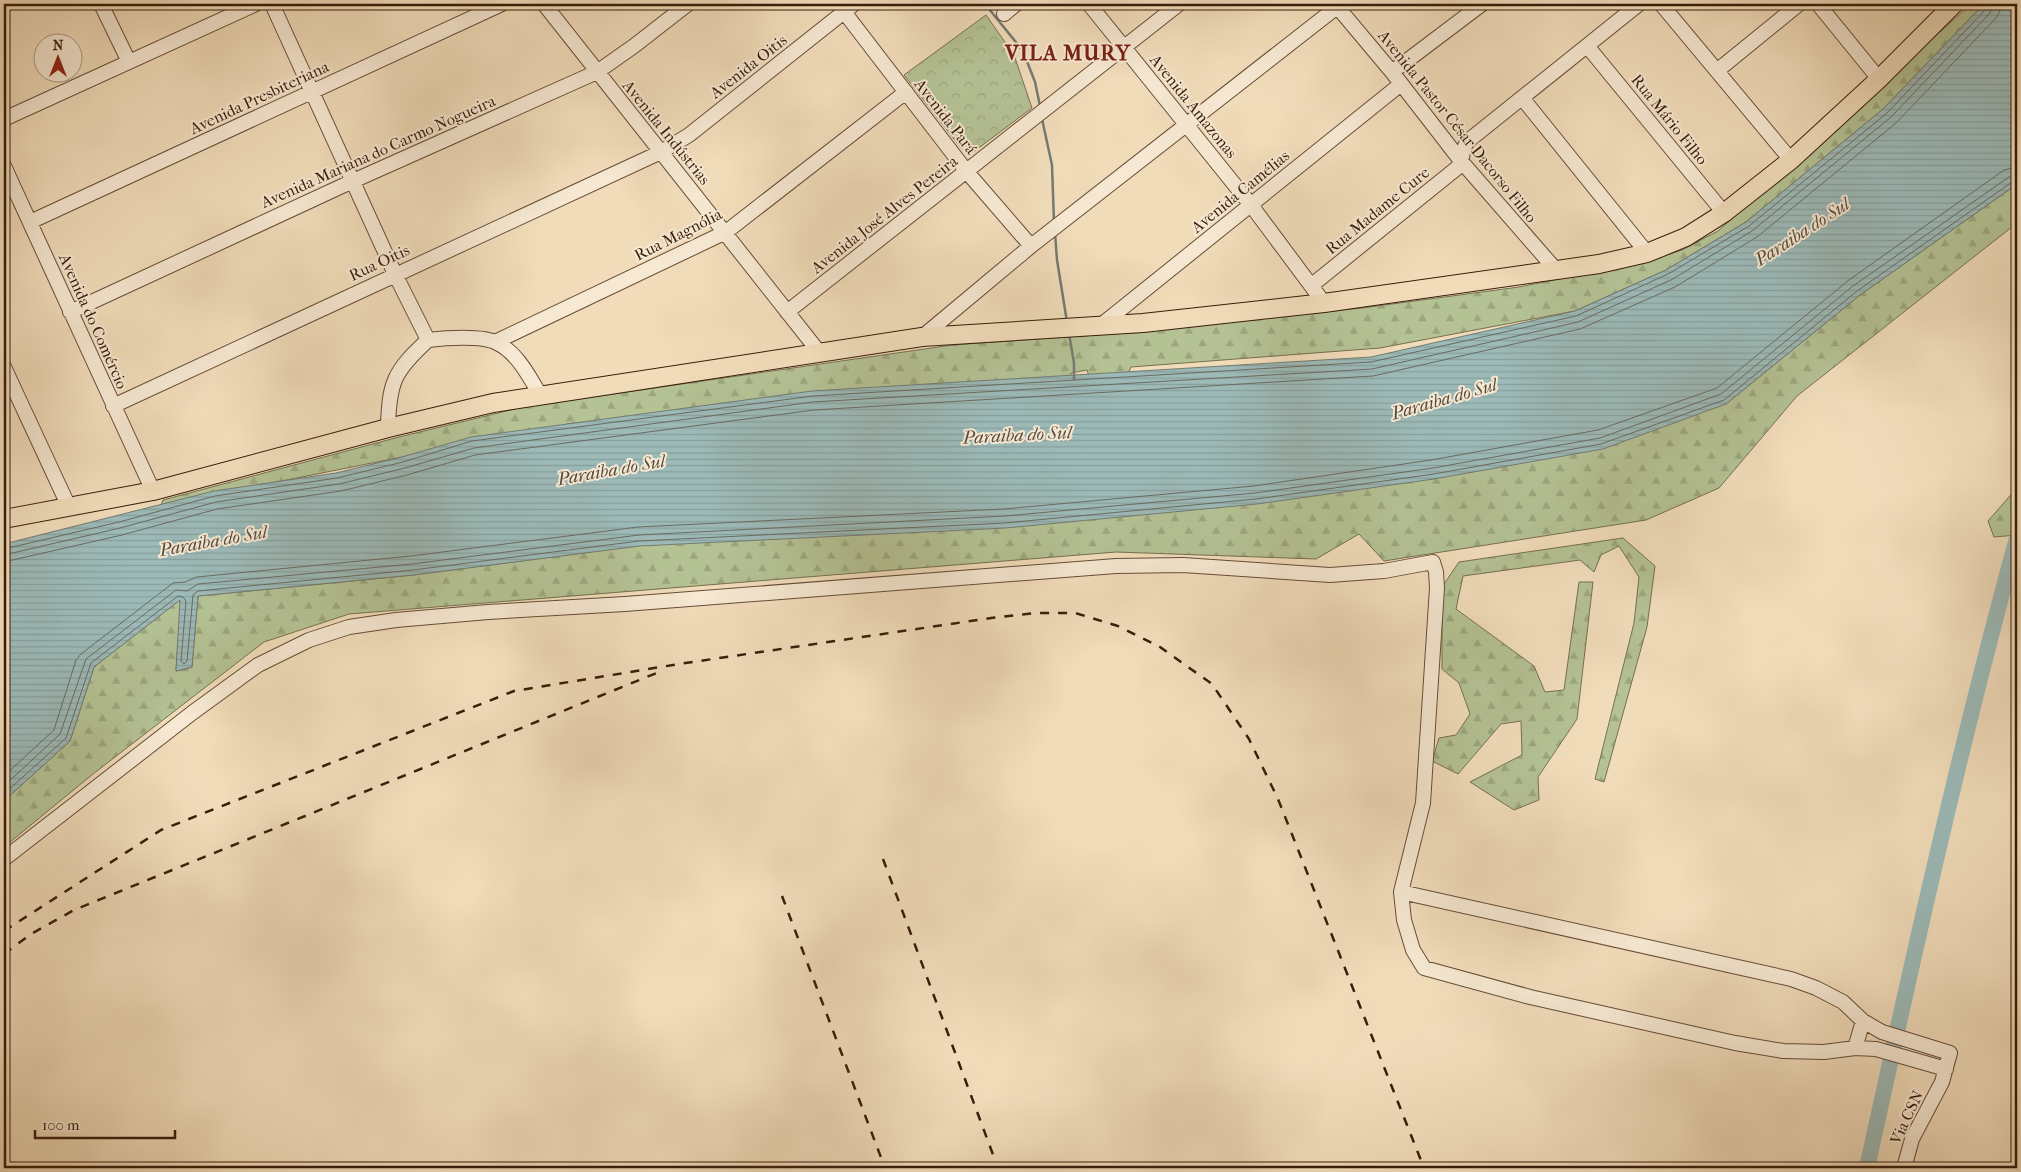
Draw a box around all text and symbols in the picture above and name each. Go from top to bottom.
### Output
street label: Avenida Pastor César Dacorso Filho [1374,26,1541,226]
street label: Avenida Oitis [705,30,791,103]
north arrow [32,32,82,82]
text: N [53,37,64,54]
district label: VILA MURY [1004,41,1132,65]
street label: Avenida Amazonas [1145,50,1241,162]
street label: Avenida Presbiteriana [186,57,332,138]
street label: Rua Mário Filho [1627,70,1712,168]
street label: Avenida Pará [910,74,981,158]
street label: Avenida Indústrias [618,76,715,188]
street label: Avenida Mariana do Carmo Nogueira [257,91,499,212]
street label: Avenida Camélias [1187,146,1293,237]
street label: Avenida José Alves Pereira [807,151,962,278]
street label: Rua Madame Cure [1321,163,1433,258]
water label: Paraiba do Sul [1750,193,1856,271]
street label: Rua Magnólia [631,204,726,265]
street label: Rua Oitis [346,240,413,285]
street label: Avenida do Comércio [55,250,132,392]
water label: Paraiba do Sul [1388,374,1502,425]
water label: Paraiba do Sul [961,422,1074,449]
water label: Paraiba do Sul [555,450,669,490]
water label: Paraiba do Sul [157,521,271,561]
street label: Via CSN [1885,1087,1927,1148]
scale bar [35,1107,175,1139]
text: 100 m [42,1116,80,1134]

